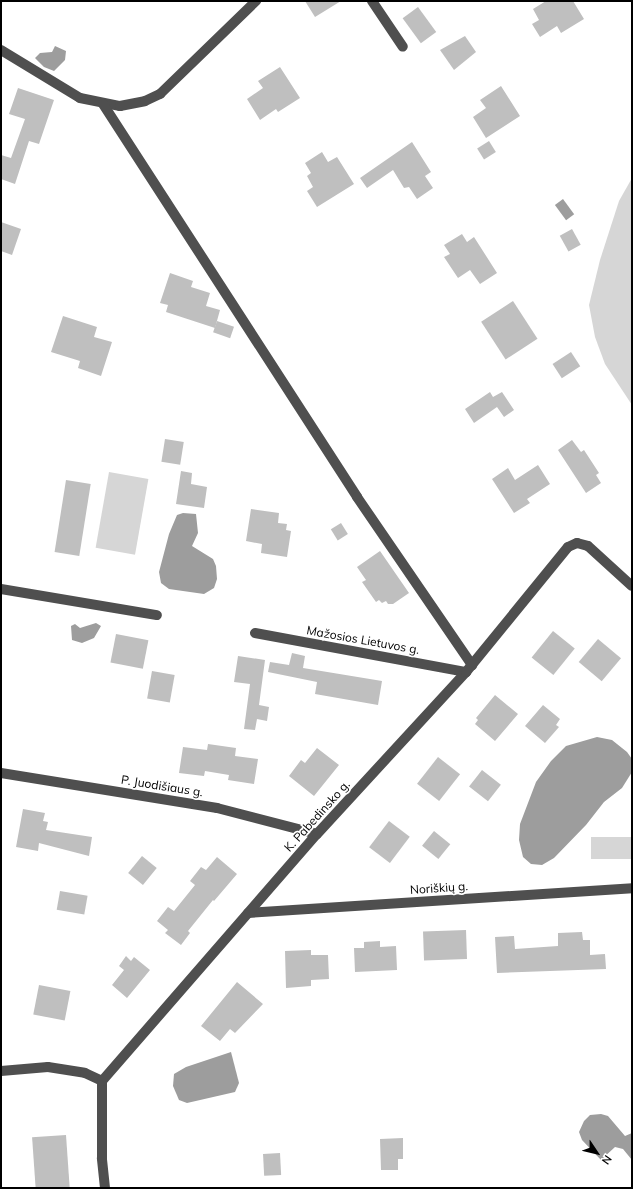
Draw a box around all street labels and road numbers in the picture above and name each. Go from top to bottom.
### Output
street label: Mažosios Lietuvos g. [305,623,421,657]
street label: P. Juodišiaus g. [120,772,204,800]
street label: K. Pabedinsko g. [281,777,353,855]
street label: Noriškių g. [410,879,468,897]

